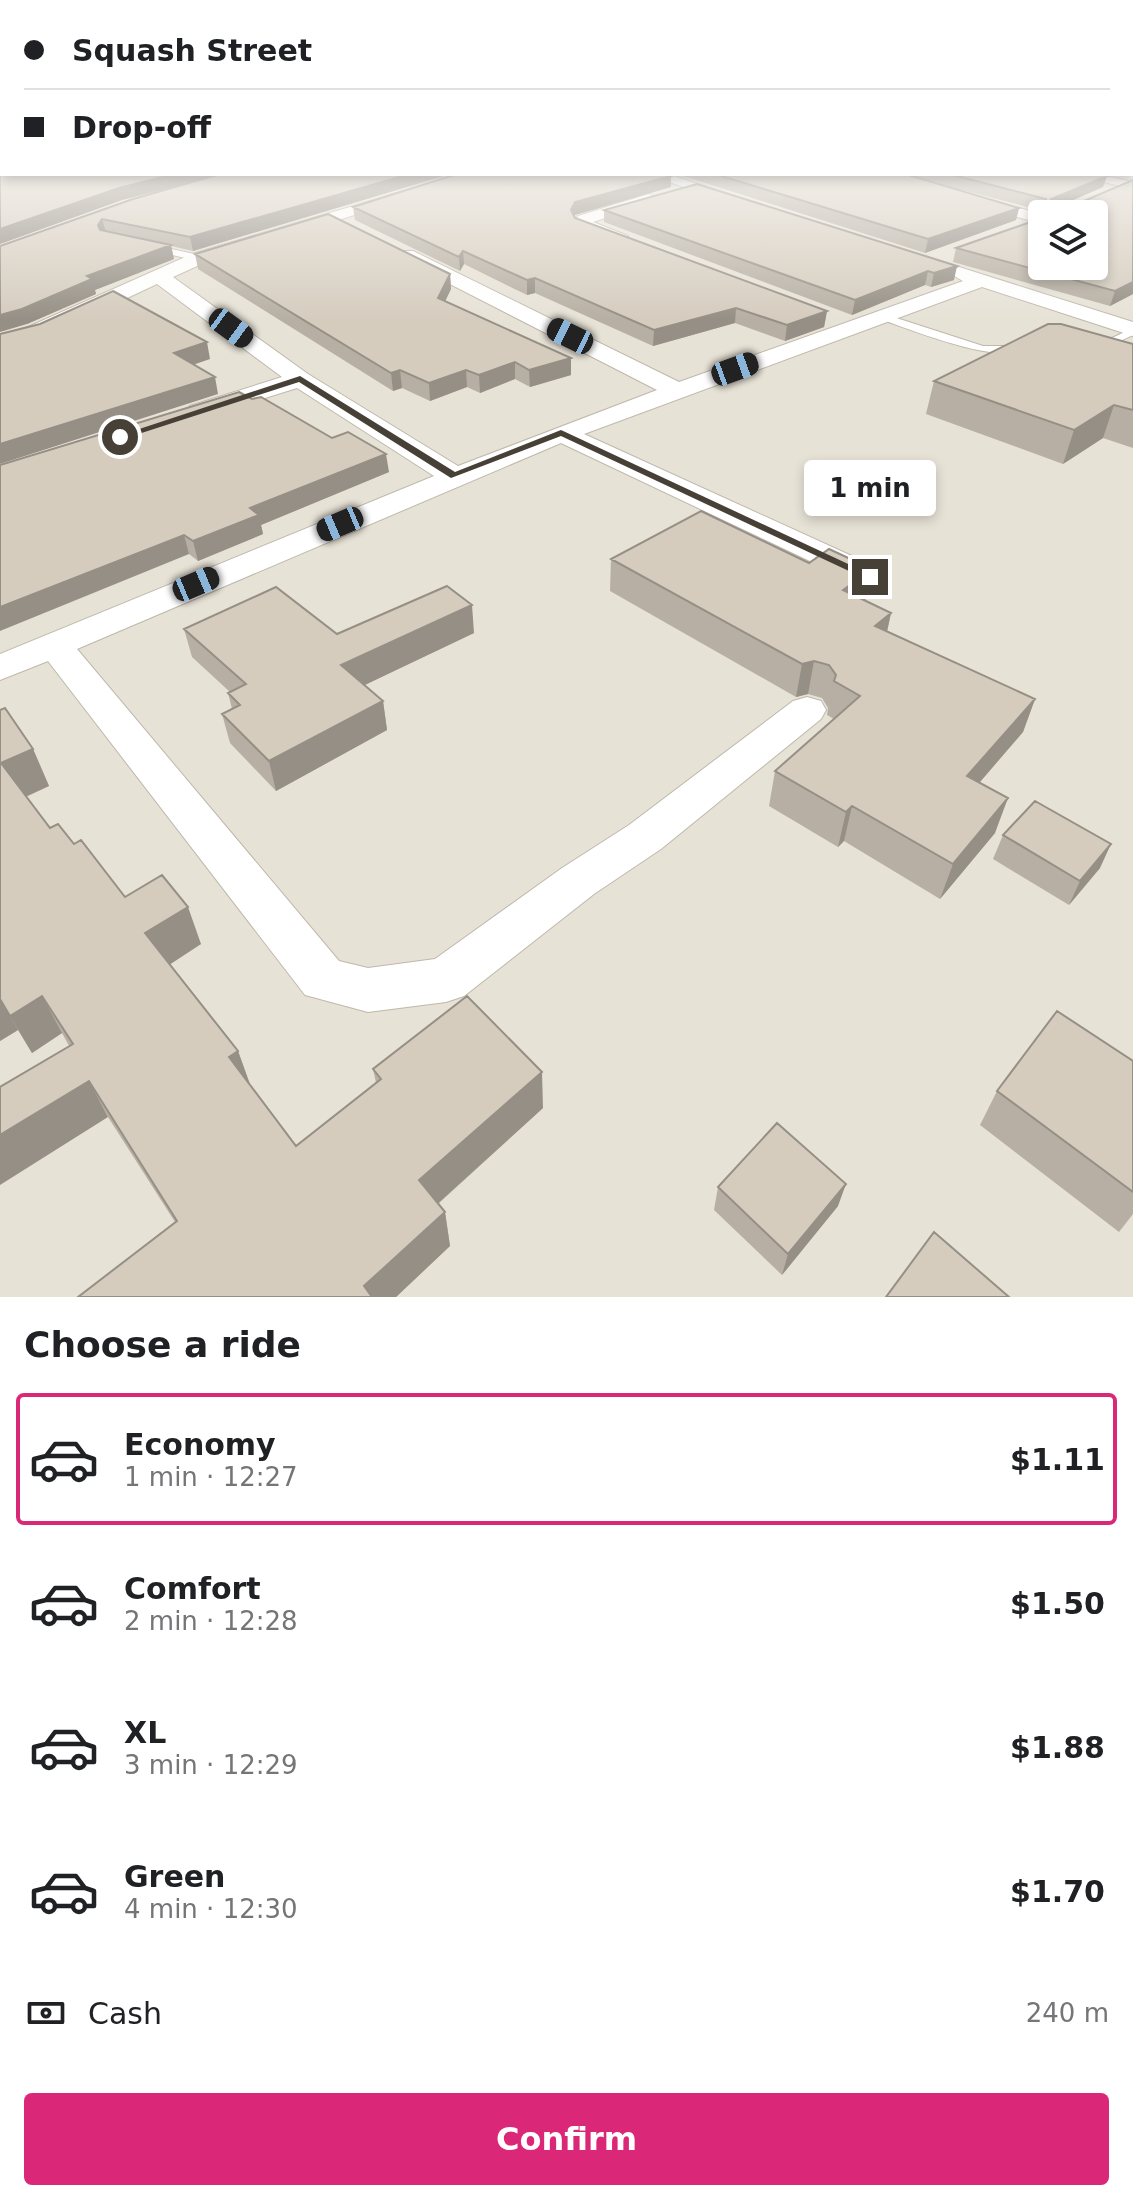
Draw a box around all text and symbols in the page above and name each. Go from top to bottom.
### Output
text: Squash Street [72,33,312,68]
text: Drop-off [72,110,211,145]
map controls [1028,200,1108,280]
button: layers [1028,200,1108,280]
car [205,304,257,352]
car [543,315,597,357]
car [708,350,762,388]
route start [102,419,138,455]
callout: 1 min [804,461,936,517]
text: 1 min [829,473,911,503]
car [313,504,367,544]
route end [852,559,888,595]
car [169,564,223,604]
text: Choose a ride [24,1324,301,1365]
icon: car [28,1423,100,1495]
text: Economy [124,1427,276,1462]
text: $1.11 [1010,1442,1105,1477]
text: 1 min · 12:27 [124,1462,298,1492]
icon: car [28,1567,100,1639]
text: Comfort [124,1571,261,1606]
text: $1.50 [1010,1586,1105,1621]
text: 2 min · 12:28 [124,1606,298,1636]
icon: car [28,1711,100,1783]
text: XL [124,1715,166,1750]
text: $1.88 [1010,1730,1105,1765]
text: 3 min · 12:29 [124,1750,298,1780]
icon: car [28,1855,100,1927]
text: Green [124,1859,225,1894]
text: $1.70 [1010,1874,1105,1909]
text: 4 min · 12:30 [124,1894,298,1924]
icon: cash [24,1991,68,2035]
text: Cash [88,1996,162,2031]
text: 240 m [1026,1998,1109,2028]
button: Confirm [24,2093,1109,2185]

